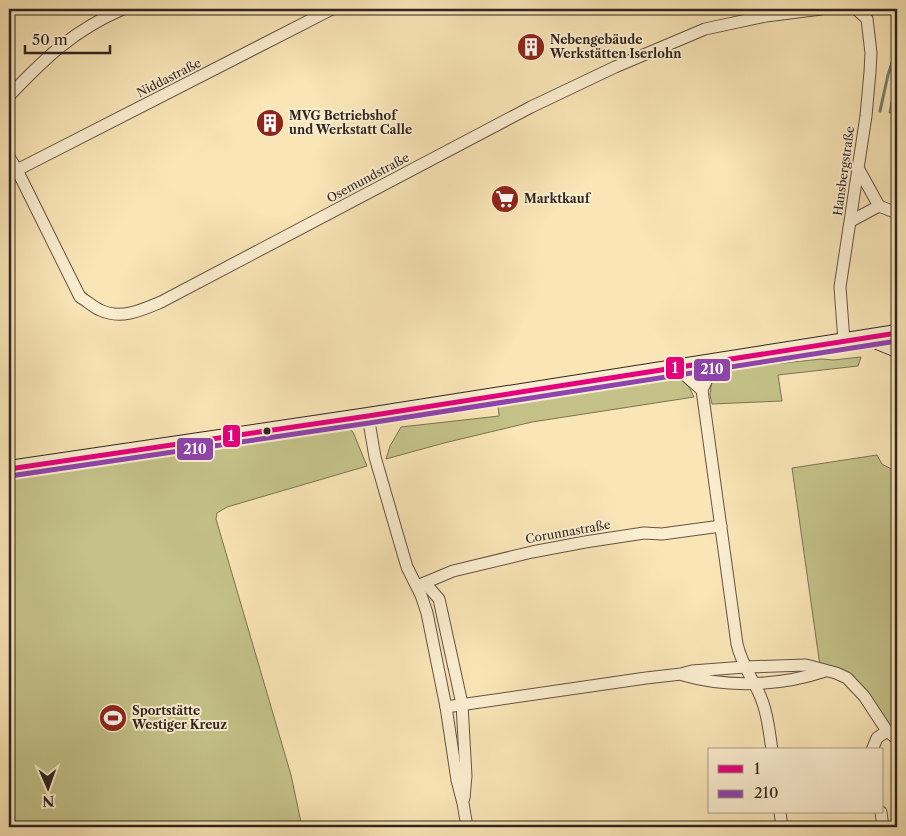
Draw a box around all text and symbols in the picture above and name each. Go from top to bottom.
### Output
scale bar [25,22,110,54]
text: 50 m [32,30,68,49]
building icon: Nebengebäude Werkstätten Iserlohn [516,32,546,62]
place label: Nebengebäude Werkstätten Iserlohn [549,32,682,61]
street label: Niddastraße [134,55,204,100]
building icon: MVG Betriebshof und Werkstatt Calle [255,108,285,138]
place label: MVG Betriebshof und Werkstatt Calle [289,108,412,137]
street label: Hansbergstraße [830,125,857,217]
street label: Osemundstraße [324,149,412,206]
supermarket icon: Marktkauf [490,184,520,214]
place label: Marktkauf [524,191,592,206]
line badge: 1 [665,356,685,380]
line badge: 210 [693,358,731,382]
text: 1 [672,359,679,377]
text: 210 [700,360,724,378]
line badge: 1 [222,424,241,448]
unlabelled marker [262,426,272,436]
text: 1 [228,427,235,445]
line badge: 210 [176,437,214,461]
text: 210 [183,440,207,458]
street label: Corunnastraße [524,517,612,546]
sports icon: Sportstätte Westiger Kreuz [98,703,128,733]
place label: Sportstätte Westiger Kreuz [131,703,227,732]
legend [708,748,884,814]
text: 1 [754,759,761,778]
north arrow [22,764,72,814]
text: 210 [754,783,778,802]
text: N [42,792,55,810]

